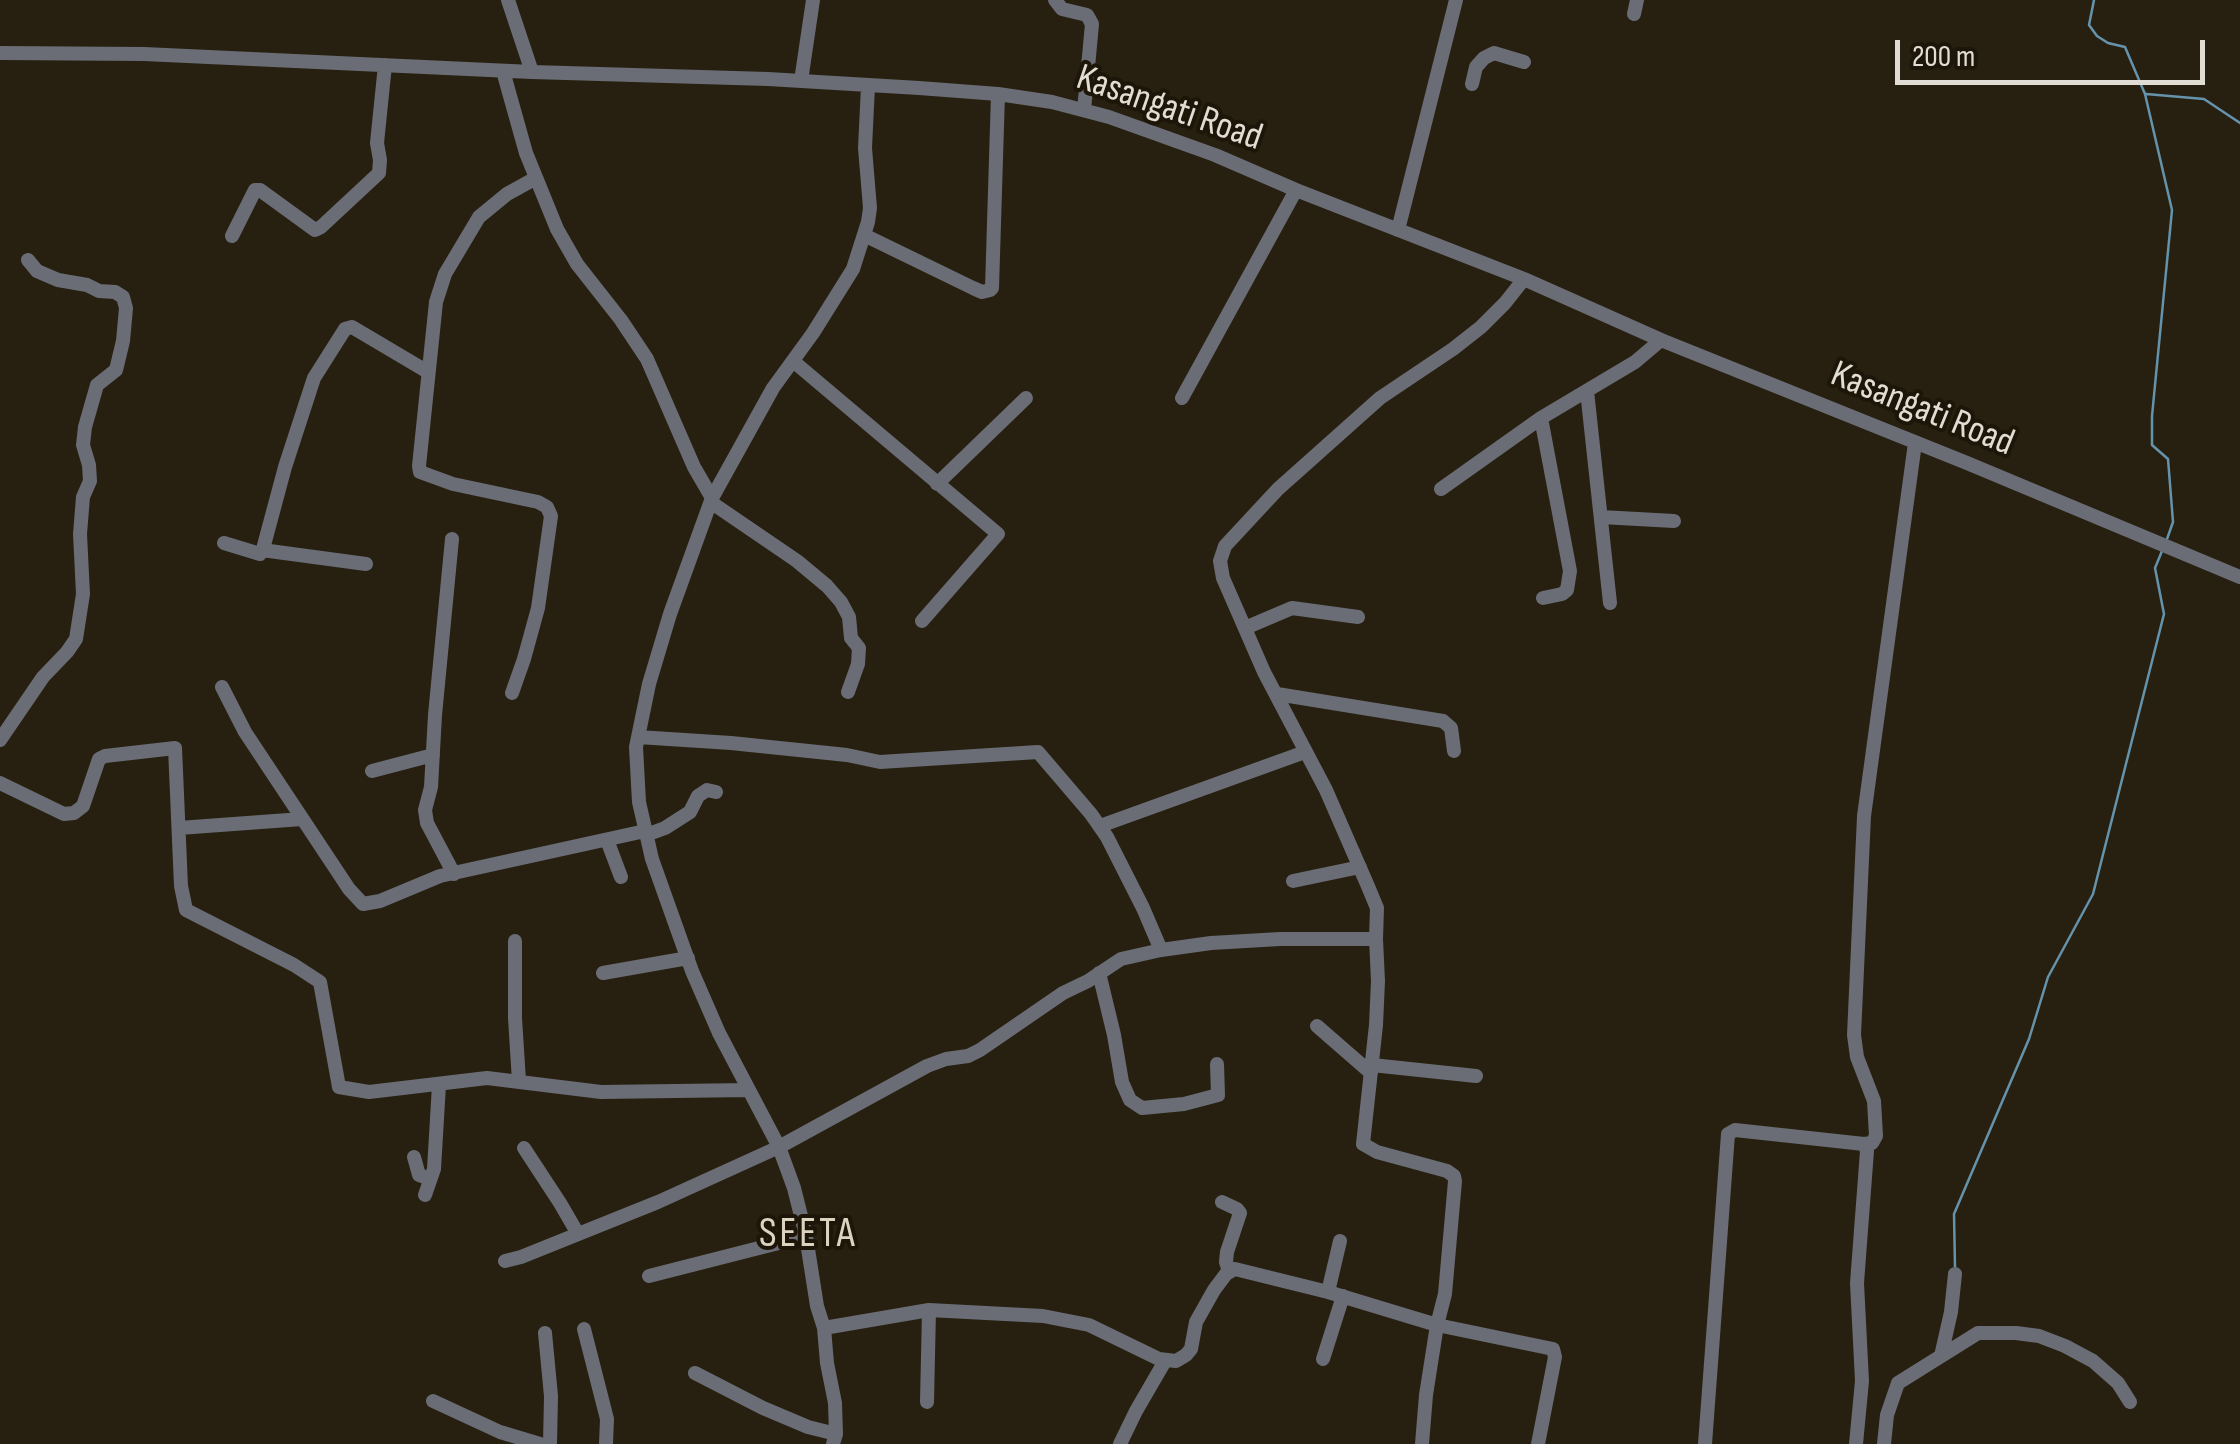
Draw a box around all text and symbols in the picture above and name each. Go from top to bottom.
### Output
scale bar [1900,20,2210,82]
text: 200 m [1912,39,1975,75]
street label: Kasangati Road [1070,56,1268,162]
street label: Kasangati Road [1824,353,2020,467]
district label: SEETA [759,1210,857,1260]

